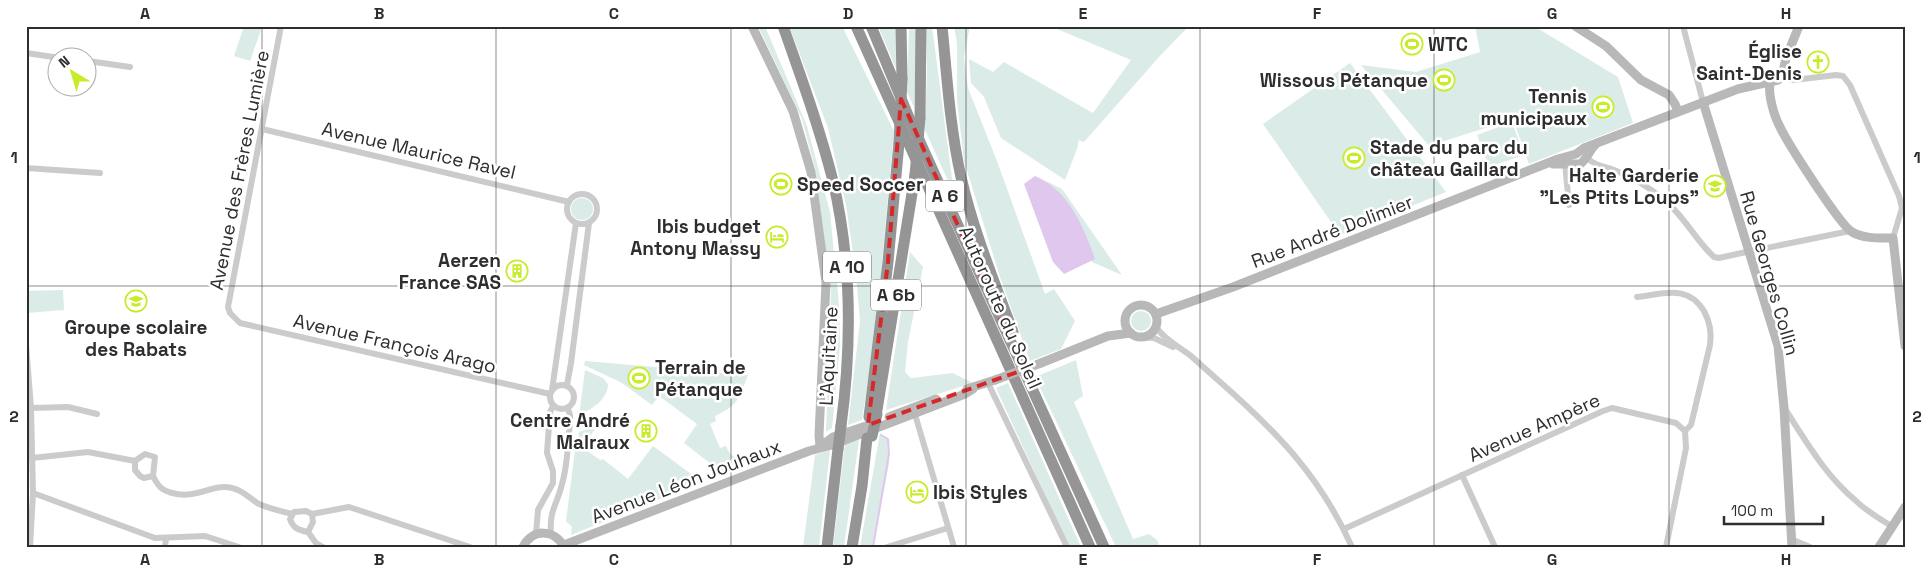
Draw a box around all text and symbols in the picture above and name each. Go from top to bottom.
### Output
text: A [140,3,150,24]
text: B [374,3,384,24]
text: C [609,3,619,24]
text: D [843,3,853,24]
text: E [1079,3,1088,24]
text: F [1313,3,1322,24]
text: G [1547,3,1557,24]
text: H [1781,3,1791,24]
sports icon: WTC [1400,32,1424,56]
place label: WTC [1428,32,1468,57]
place label: Église Saint-Denis [1696,39,1802,86]
north arrow [48,48,98,98]
street label: Avenue des Frères Lumière [204,48,275,292]
church icon: Église Saint-Denis [1806,50,1830,74]
text: N [55,52,73,72]
place label: Wissous Pétanque [1260,68,1428,93]
sports icon: Wissous Pétanque [1432,68,1456,92]
place label: Tennis municipaux [1480,84,1587,131]
sports icon: Tennis municipaux [1591,95,1615,119]
street label: Avenue Maurice Ravel [320,116,518,185]
place label: Stade du parc du château Gaillard [1370,135,1528,182]
sports icon: Stade du parc du château Gaillard [1342,146,1366,170]
text: 1 [10,147,18,168]
text: 1 [1913,147,1921,168]
place label: Halte Garderie "Les Ptits Loups" [1539,163,1699,210]
sports icon: Speed Soccer [769,172,793,196]
place label: Speed Soccer [797,172,923,197]
school or university icon: Halte Garderie "Les Ptits Loups" [1703,174,1727,198]
road number: A 6 [926,180,964,212]
street label: Rue Georges Collin [1734,188,1805,358]
street label: Rue André Dolimier [1248,189,1417,274]
place label: Ibis budget Antony Massy [630,214,761,261]
street label: Autoroute du Soleil [953,222,1048,393]
hotel icon: Ibis budget Antony Massy [765,225,789,249]
place label: Aerzen France SAS [399,248,501,295]
road number: A 10 [823,252,871,282]
building icon: Aerzen France SAS [505,259,529,283]
road number: A 6b [871,280,921,310]
school or university icon: Groupe scolaire des Rabats [124,289,148,313]
street label: L'Aquitaine [813,306,844,406]
street label: Avenue François Arago [291,308,499,379]
place label: Groupe scolaire des Rabats [65,315,208,362]
place label: Terrain de Pétanque [655,355,746,402]
sports icon: Terrain de Pétanque [627,366,651,390]
street label: Avenue Ampère [1464,387,1604,468]
text: 2 [9,406,19,427]
text: 2 [1912,406,1922,427]
place label: Centre André Malraux [510,408,630,455]
building icon: Centre André Malraux [634,419,658,443]
street label: Avenue Léon Jouhaux [588,434,785,529]
hotel icon: Ibis Styles [905,480,929,504]
place label: Ibis Styles [933,480,1028,505]
scale bar [1724,493,1822,525]
text: 100 m [1731,501,1773,520]
text: A [140,549,150,570]
text: B [374,549,384,570]
text: C [609,549,619,570]
text: D [843,549,853,570]
text: E [1079,549,1088,570]
text: F [1313,549,1322,570]
text: G [1547,549,1557,570]
text: H [1781,549,1791,570]

